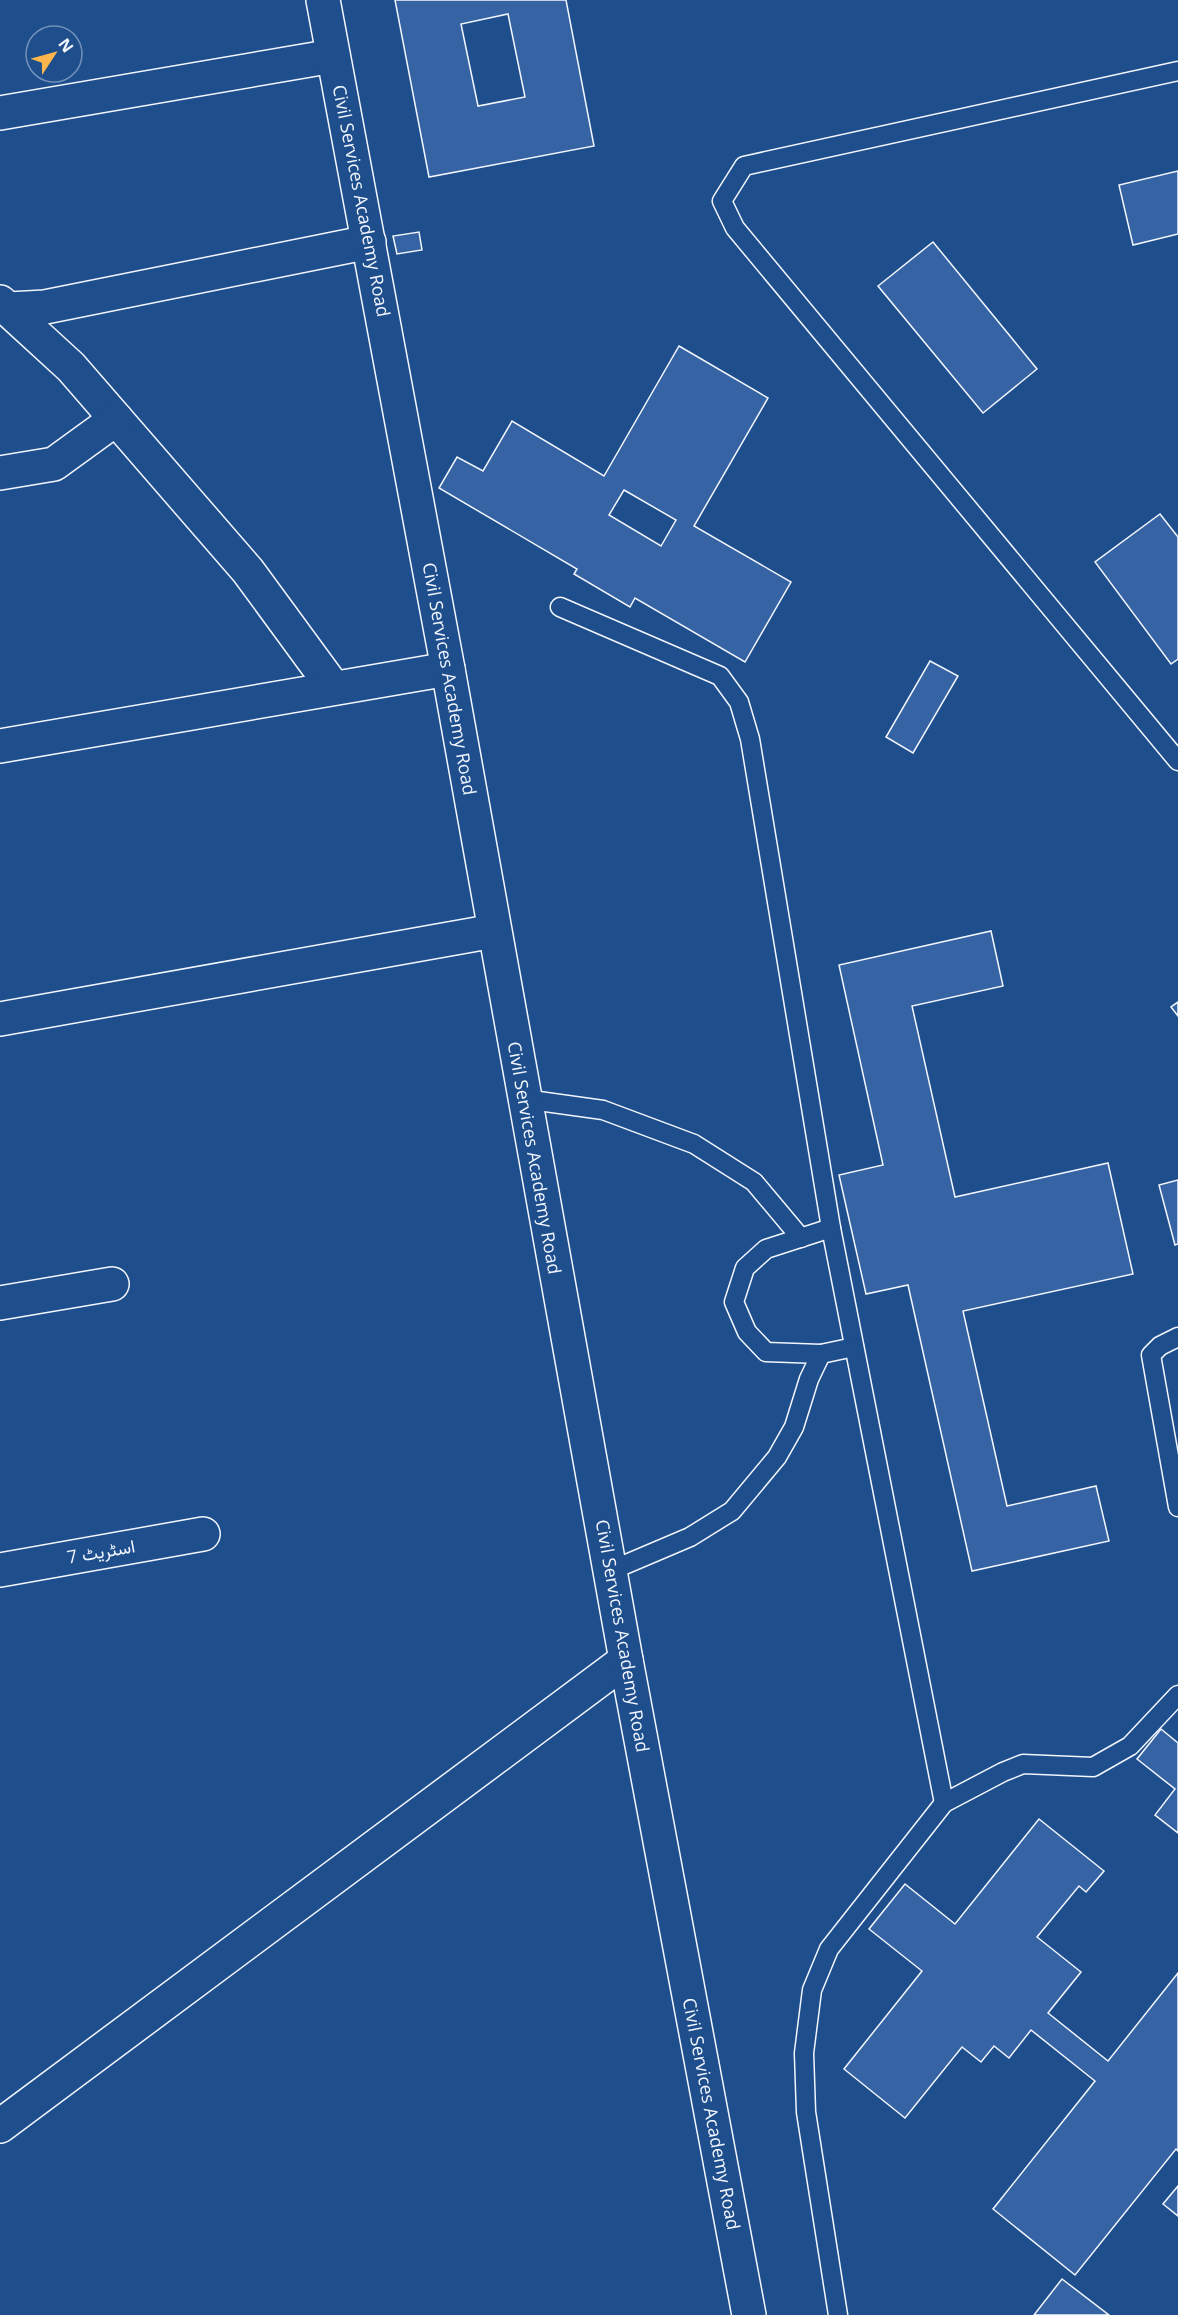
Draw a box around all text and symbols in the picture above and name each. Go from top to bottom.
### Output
north arrow [24,24,84,84]
text: N [53,33,79,57]
street label: Civil Services Academy Road [328,83,396,319]
street label: Civil Services Academy Road [418,561,482,797]
street label: Civil Services Academy Road [503,1040,567,1276]
street label: Civil Services Academy Road [591,1518,655,1754]
street label: اسٹریٹ 7 [65,1533,137,1569]
street label: Civil Services Academy Road [678,1996,746,2232]

